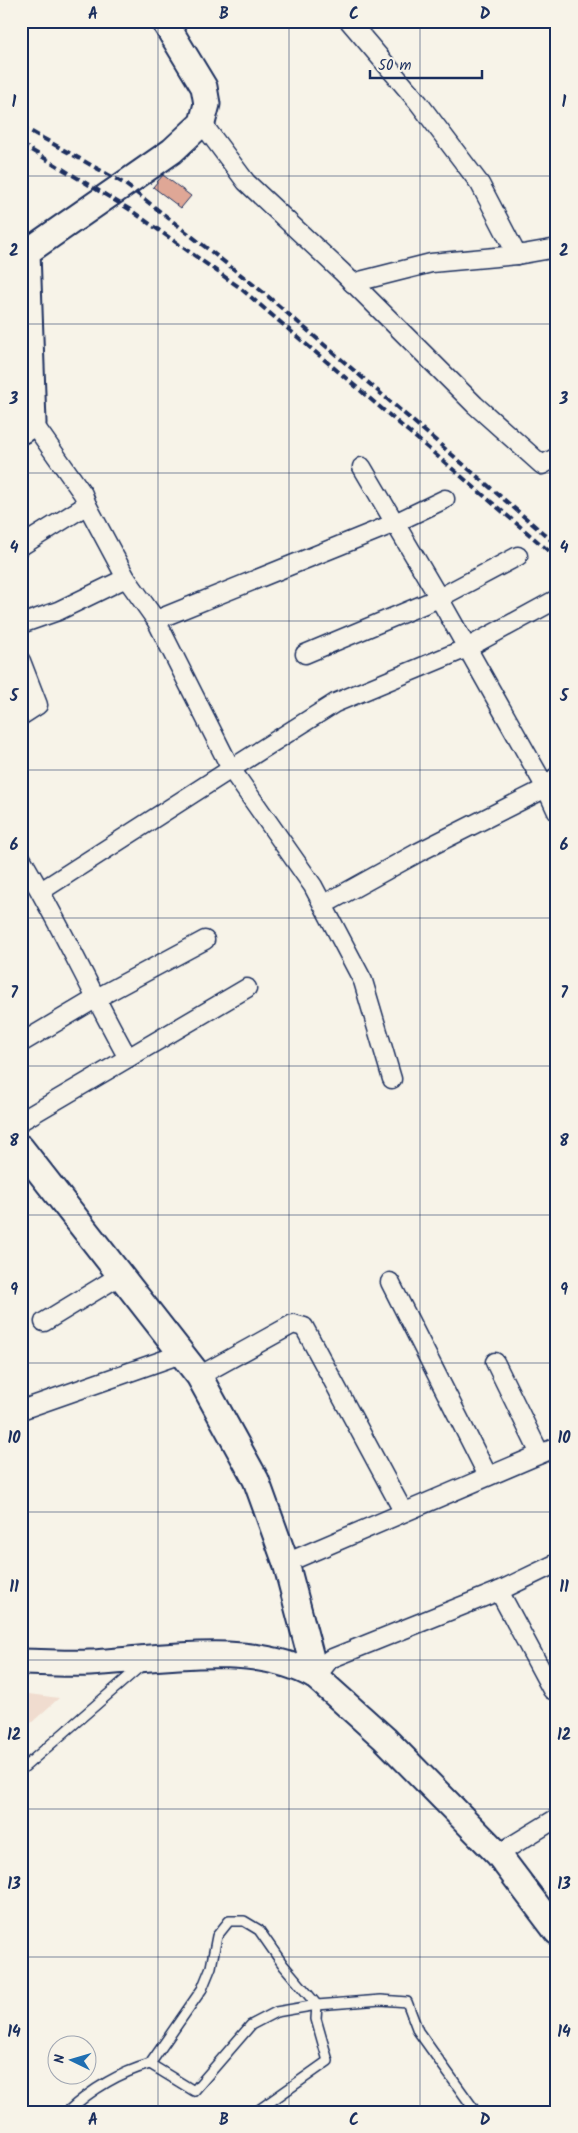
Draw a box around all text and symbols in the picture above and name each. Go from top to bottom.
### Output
text: A [88,2,98,27]
text: B [219,2,229,27]
text: C [349,2,359,27]
text: D [480,2,491,27]
scale bar [370,48,483,80]
text: 50 m [378,54,412,78]
text: 1 [12,90,17,115]
text: 1 [562,90,567,115]
text: 2 [9,239,19,264]
text: 2 [559,239,569,264]
text: 3 [9,387,19,412]
text: 3 [559,387,569,412]
text: 4 [10,536,19,561]
text: 4 [560,536,569,561]
text: 5 [9,684,20,709]
text: 5 [559,684,570,709]
text: 6 [10,833,19,858]
text: 6 [560,833,569,858]
text: 7 [10,981,18,1006]
text: 7 [560,981,568,1006]
text: 8 [9,1129,19,1154]
text: 8 [559,1129,569,1154]
text: 9 [10,1278,18,1303]
text: 9 [560,1278,568,1303]
text: 10 [7,1426,21,1451]
text: 10 [557,1426,571,1451]
text: 11 [9,1575,19,1600]
text: 11 [559,1575,569,1600]
text: 12 [7,1723,21,1748]
text: 12 [557,1723,571,1748]
text: 13 [7,1872,21,1897]
text: 13 [557,1872,571,1897]
text: 14 [7,2020,21,2045]
text: 14 [557,2020,571,2045]
north arrow [48,2036,98,2086]
text: N [49,2053,71,2064]
text: A [88,2108,98,2133]
text: B [219,2108,229,2133]
text: C [349,2108,359,2133]
text: D [480,2108,491,2133]

